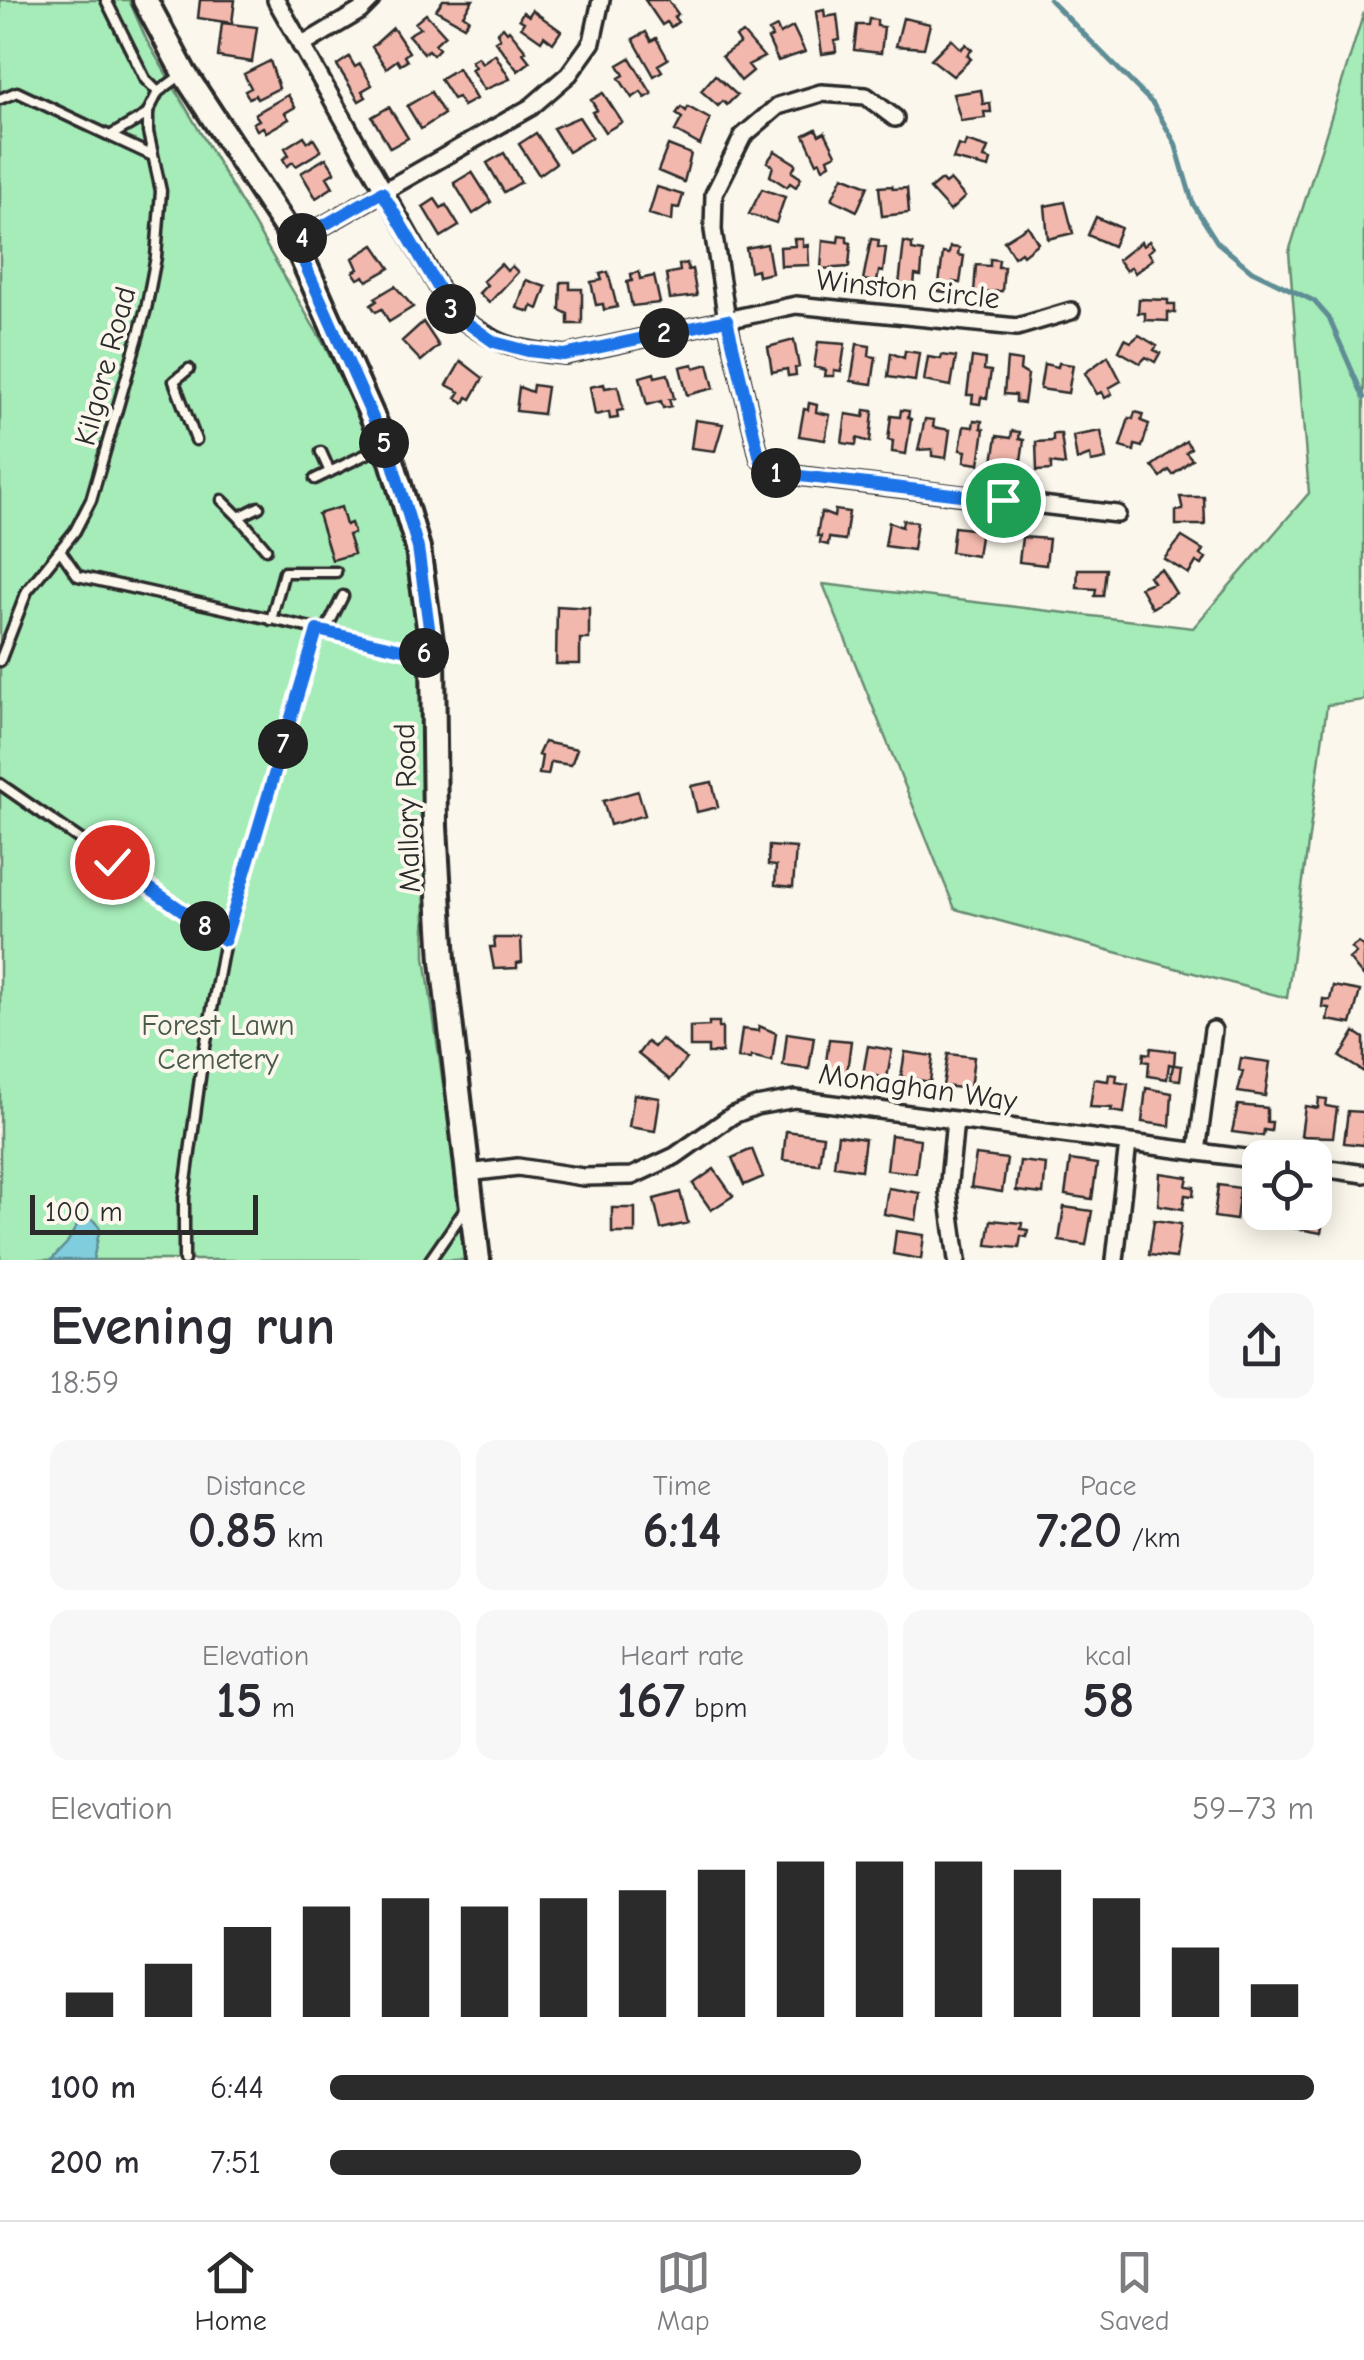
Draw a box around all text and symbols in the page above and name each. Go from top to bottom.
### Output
pin: 4 [277,213,327,263]
text: 4 [295,222,309,254]
street label: Winston Circle [814,262,1001,317]
street label: Kilgore Road [67,283,143,449]
pin: 3 [426,284,476,334]
text: 3 [444,293,458,325]
pin: 2 [639,308,689,358]
text: 2 [657,317,671,349]
pin: 5 [359,418,409,468]
text: 5 [377,427,391,459]
pin: 1 [751,448,801,498]
text: 1 [770,457,782,489]
pin [961,458,1046,543]
icon: arrive [976,473,1031,528]
pin: 6 [399,628,449,678]
text: 6 [417,637,431,669]
pin: 7 [258,719,308,769]
street label: Mallory Road [387,723,428,893]
text: 7 [277,728,289,760]
pin [70,820,155,905]
icon: check [85,835,140,890]
pin: 8 [180,901,230,951]
text: 8 [198,910,212,942]
park label: Forest Lawn Cemetery [141,1008,295,1077]
street label: Monaghan Way [816,1056,1020,1119]
map controls [1242,1140,1332,1230]
button: locate [1242,1140,1332,1230]
scale bar [30,1190,258,1234]
text: 100 m [45,1196,123,1228]
button: share [1209,1293,1314,1398]
text: Evening run [50,1294,335,1358]
text: 18:59 [50,1364,119,1401]
text: Distance [206,1470,306,1502]
text: Time [653,1470,711,1502]
text: Pace [1080,1470,1137,1502]
text: 0.85 [188,1502,278,1560]
text: 6:14 [642,1502,722,1560]
text: 7:20 [1036,1502,1122,1560]
text: km [278,1522,324,1554]
text: /km [1122,1522,1181,1554]
text: Elevation [202,1640,309,1672]
text: Heart rate [620,1640,744,1672]
text: kcal [1085,1640,1132,1672]
text: 15 [216,1672,263,1730]
text: 167 [617,1672,685,1730]
text: 58 [1082,1672,1134,1730]
text: m [263,1692,295,1724]
text: bpm [685,1692,747,1724]
text: Elevation [50,1790,173,1827]
text: 59–73 m [1192,1790,1314,1827]
text: 100 m [50,2069,136,2106]
text: 6:44 [210,2069,264,2106]
text: 200 m [50,2144,139,2181]
text: 7:51 [210,2144,261,2181]
tab: Home [194,2245,267,2337]
tab: Map [656,2245,711,2337]
tab: Saved [1100,2245,1170,2337]

